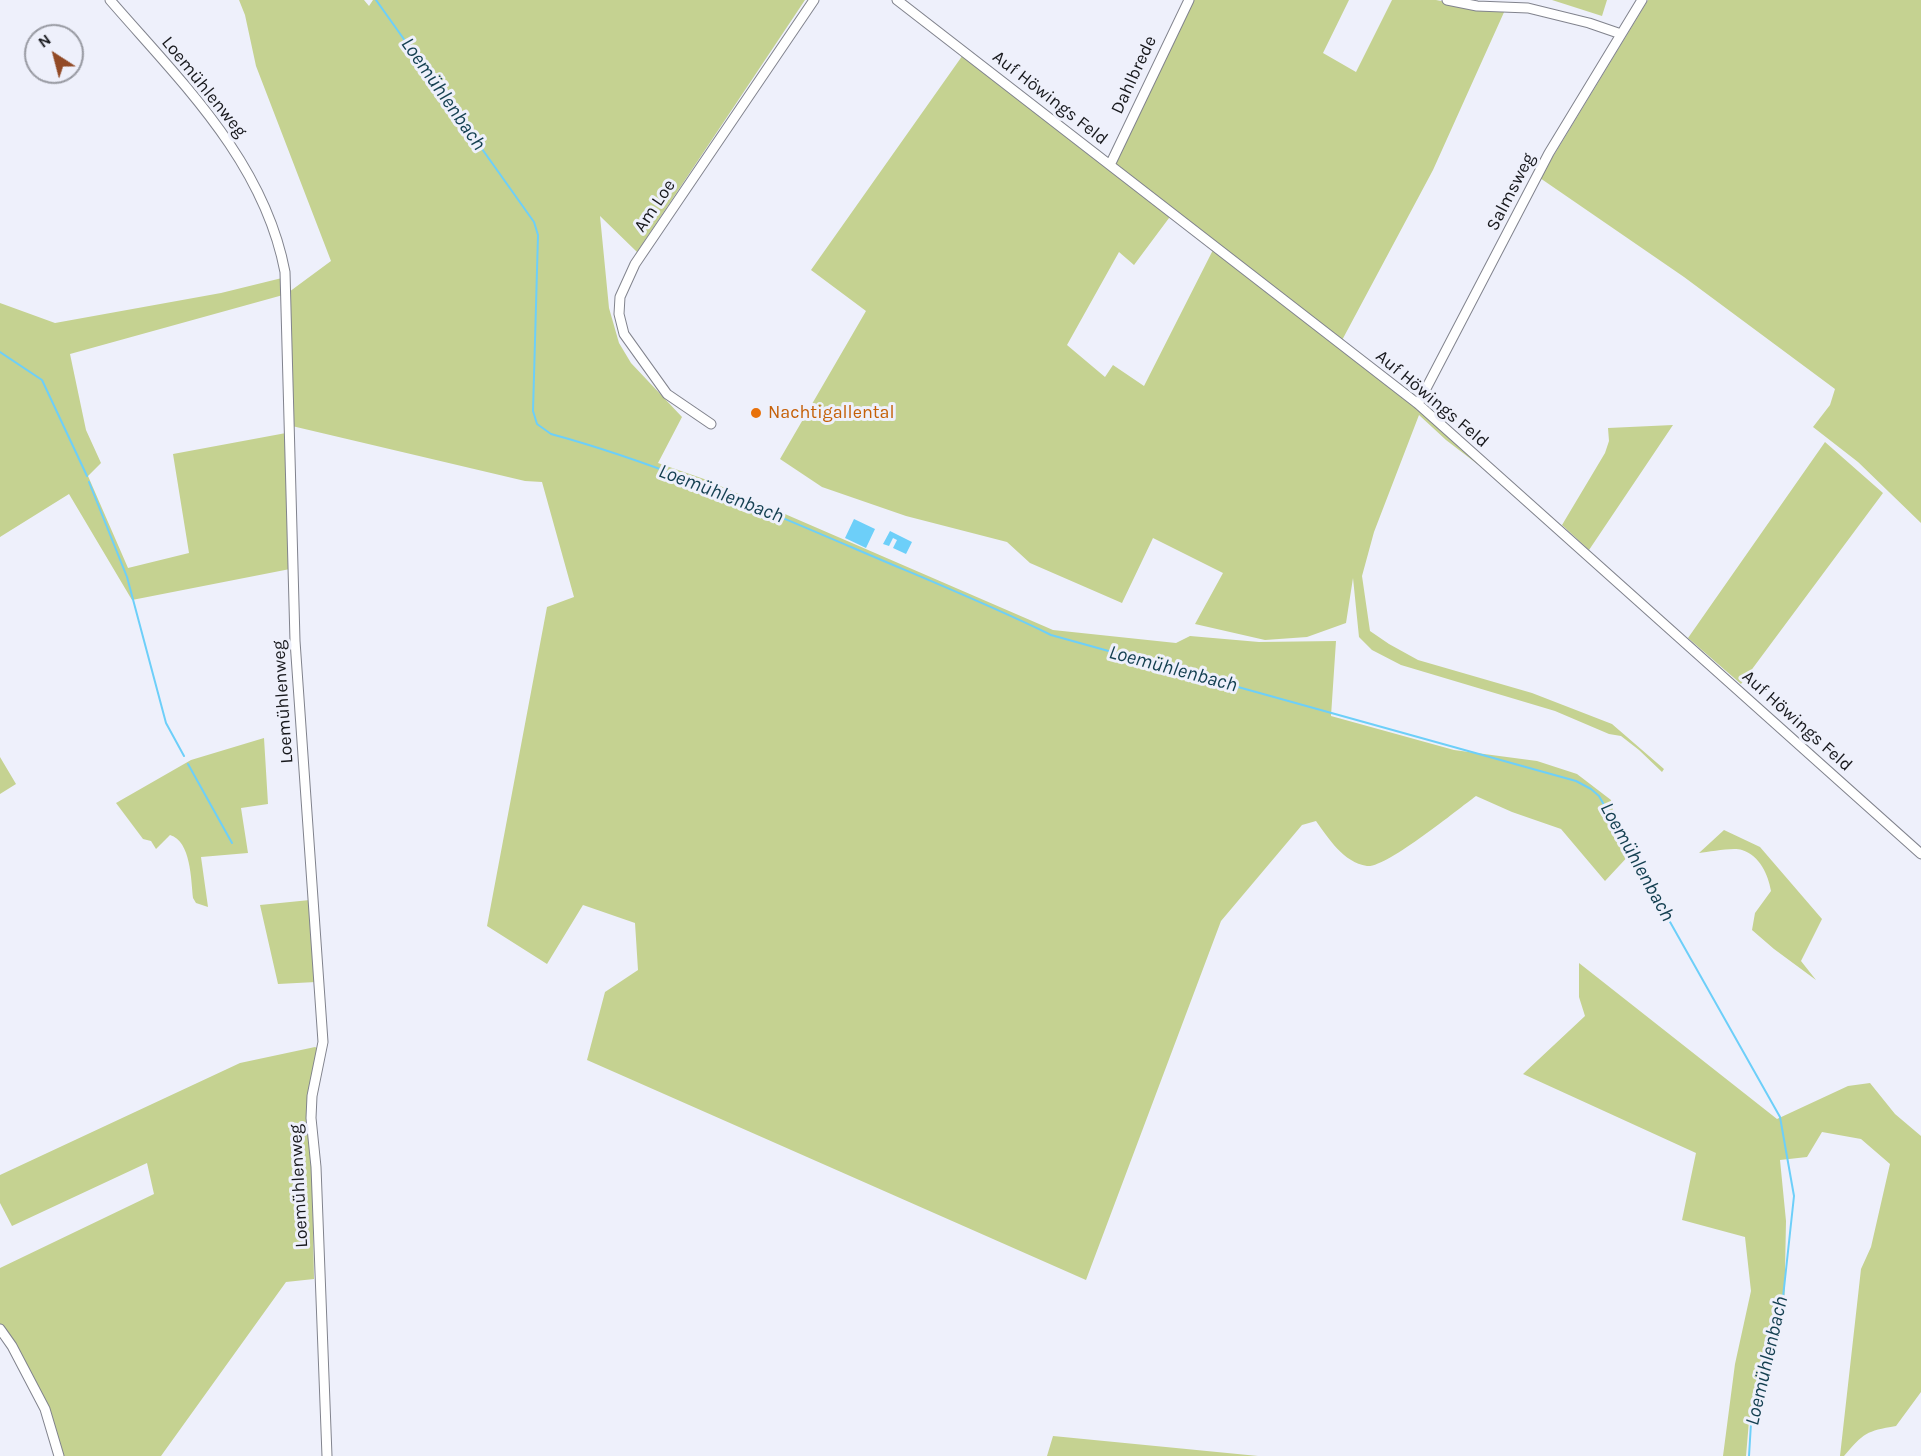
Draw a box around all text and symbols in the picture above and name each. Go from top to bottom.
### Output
north arrow [24,24,84,84]
text: N [34,30,55,52]
street label: Loemühlenweg [157,32,251,142]
street label: Dahlbrede [1106,32,1162,118]
water label: Loemühlenbach [395,33,491,155]
street label: Auf Höwings Feld [988,46,1112,150]
street label: Salmsweg [1482,149,1540,235]
street label: Am Loe [630,176,680,236]
street label: Auf Höwings Feld [1371,346,1493,452]
place label: Nachtigallental [768,402,894,424]
marker: Nachtigallental [749,406,763,420]
water label: Loemühlenbach [655,459,787,529]
street label: Loemühlenweg [268,640,298,764]
water label: Loemühlenbach [1106,640,1240,698]
street label: Auf Höwings Feld [1738,666,1856,776]
water label: Loemühlenbach [1595,798,1679,926]
street label: Loemühlenweg [285,1124,313,1248]
water label: Loemühlenbach [1740,1294,1794,1428]

